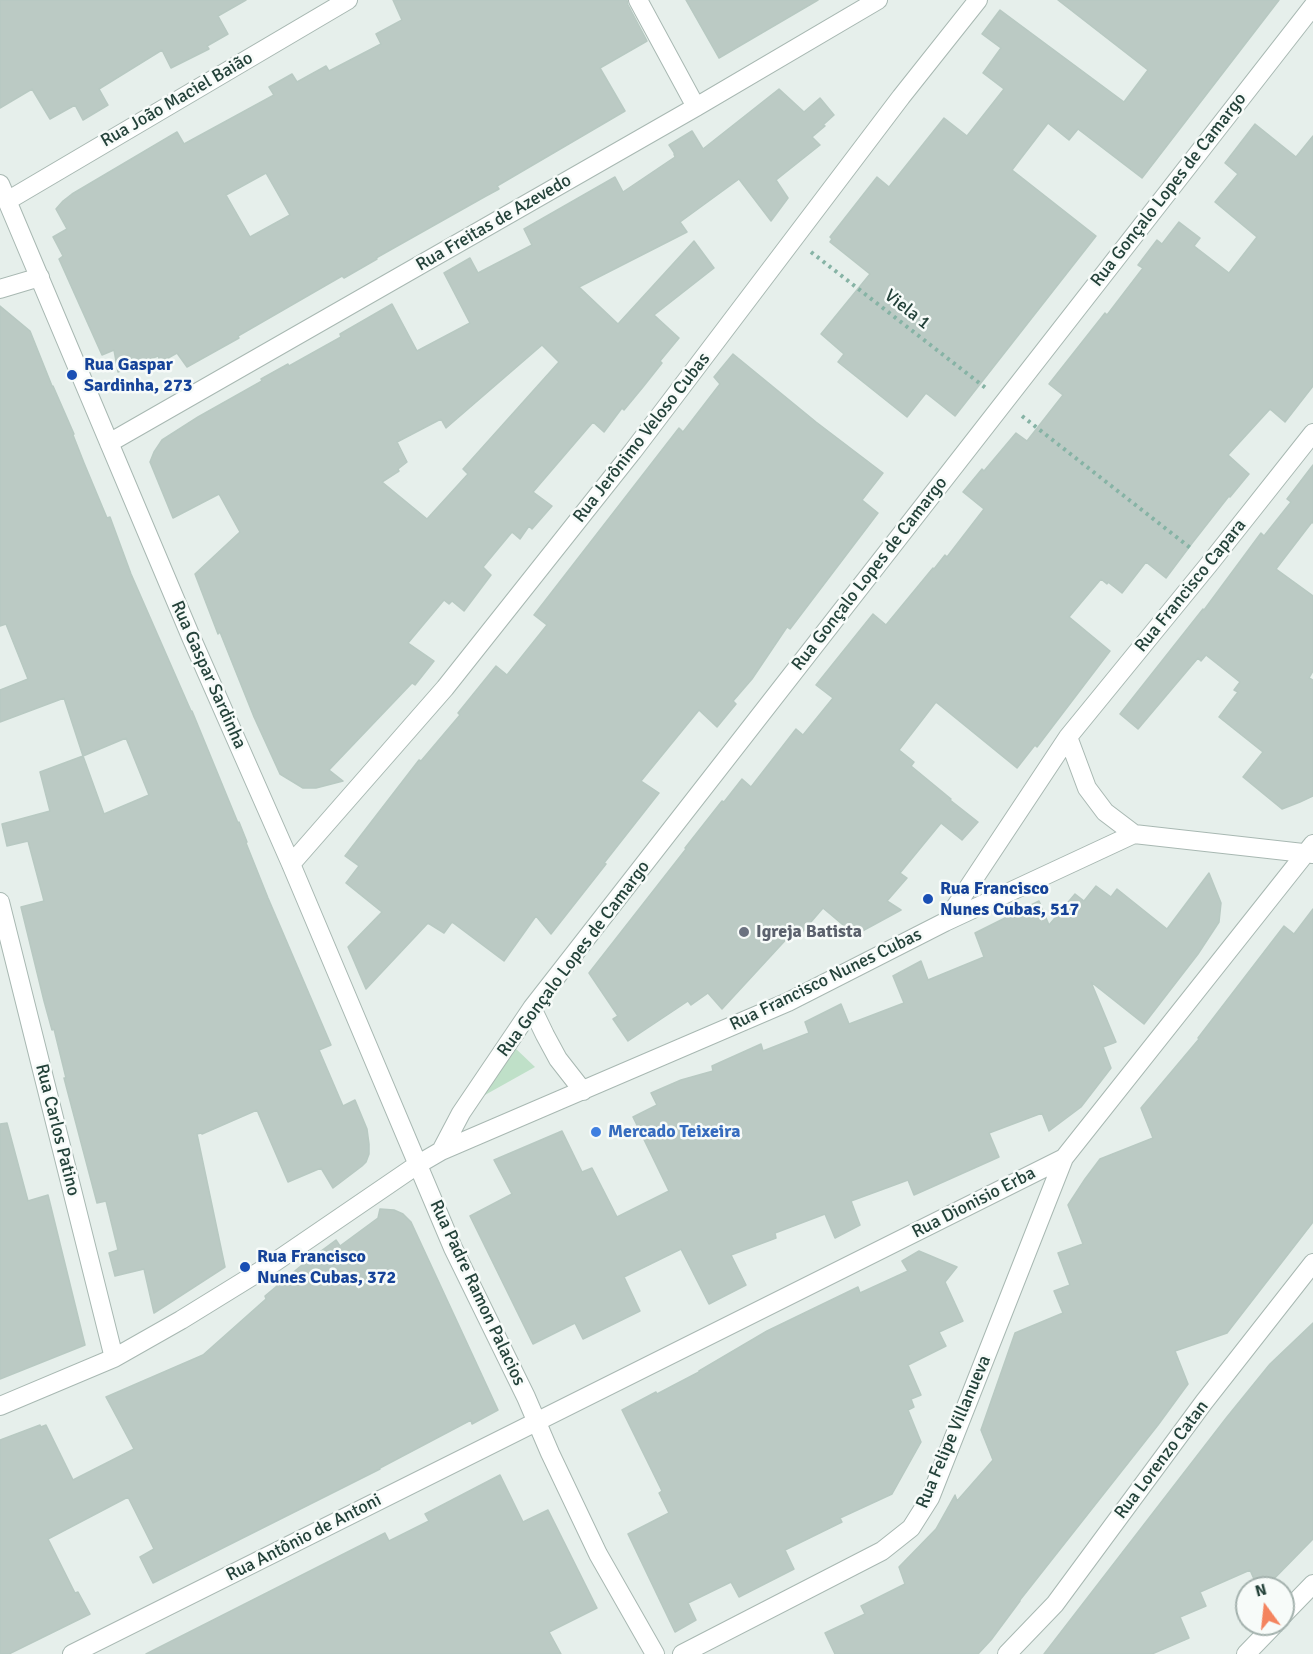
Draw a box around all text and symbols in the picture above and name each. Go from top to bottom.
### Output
street label: Rua João Maciel Baião [97,48,257,152]
street label: Rua Gonçalo Lopes de Camargo [1087,89,1251,291]
street label: Rua Freitas de Azevedo [413,170,575,276]
street label: Viela 1 [880,285,934,335]
street label: Rua Jerônimo Veloso Cubas [569,349,715,527]
place label: Rua Gaspar Sardinha, 273 [84,354,193,397]
marker: Rua Gaspar Sardinha, 273 [65,368,79,382]
street label: Rua Gonçalo Lopes de Camargo [788,473,952,675]
street label: Rua Francisco Capara [1131,515,1251,657]
street label: Rua Gaspar Sardinha [166,598,250,752]
street label: Rua Gonçalo Lopes de Camargo [493,857,655,1061]
place label: Rua Francisco Nunes Cubas, 517 [940,878,1079,920]
marker: Rua Francisco Nunes Cubas, 517 [921,892,935,906]
place label: Igreja Batista [756,921,862,943]
street label: Rua Francisco Nunes Cubas [727,924,925,1036]
marker: Igreja Batista [737,925,751,939]
street label: Rua Carlos Patino [30,1062,84,1198]
place label: Mercado Teixeira [608,1121,740,1143]
marker: Mercado Teixeira [589,1125,603,1139]
street label: Rua Dionisio Erba [909,1163,1039,1243]
street label: Rua Padre Ramon Palacios [424,1197,530,1389]
place label: Rua Francisco Nunes Cubas, 372 [257,1246,396,1288]
marker: Rua Francisco Nunes Cubas, 372 [238,1260,252,1274]
street label: Rua Felipe Villanueva [912,1352,996,1512]
street label: Rua Lorenzo Catan [1110,1396,1214,1524]
street label: Rua Antônio de Antoni [223,1490,385,1586]
north arrow [1235,1576,1295,1636]
text: N [1253,1579,1269,1602]

